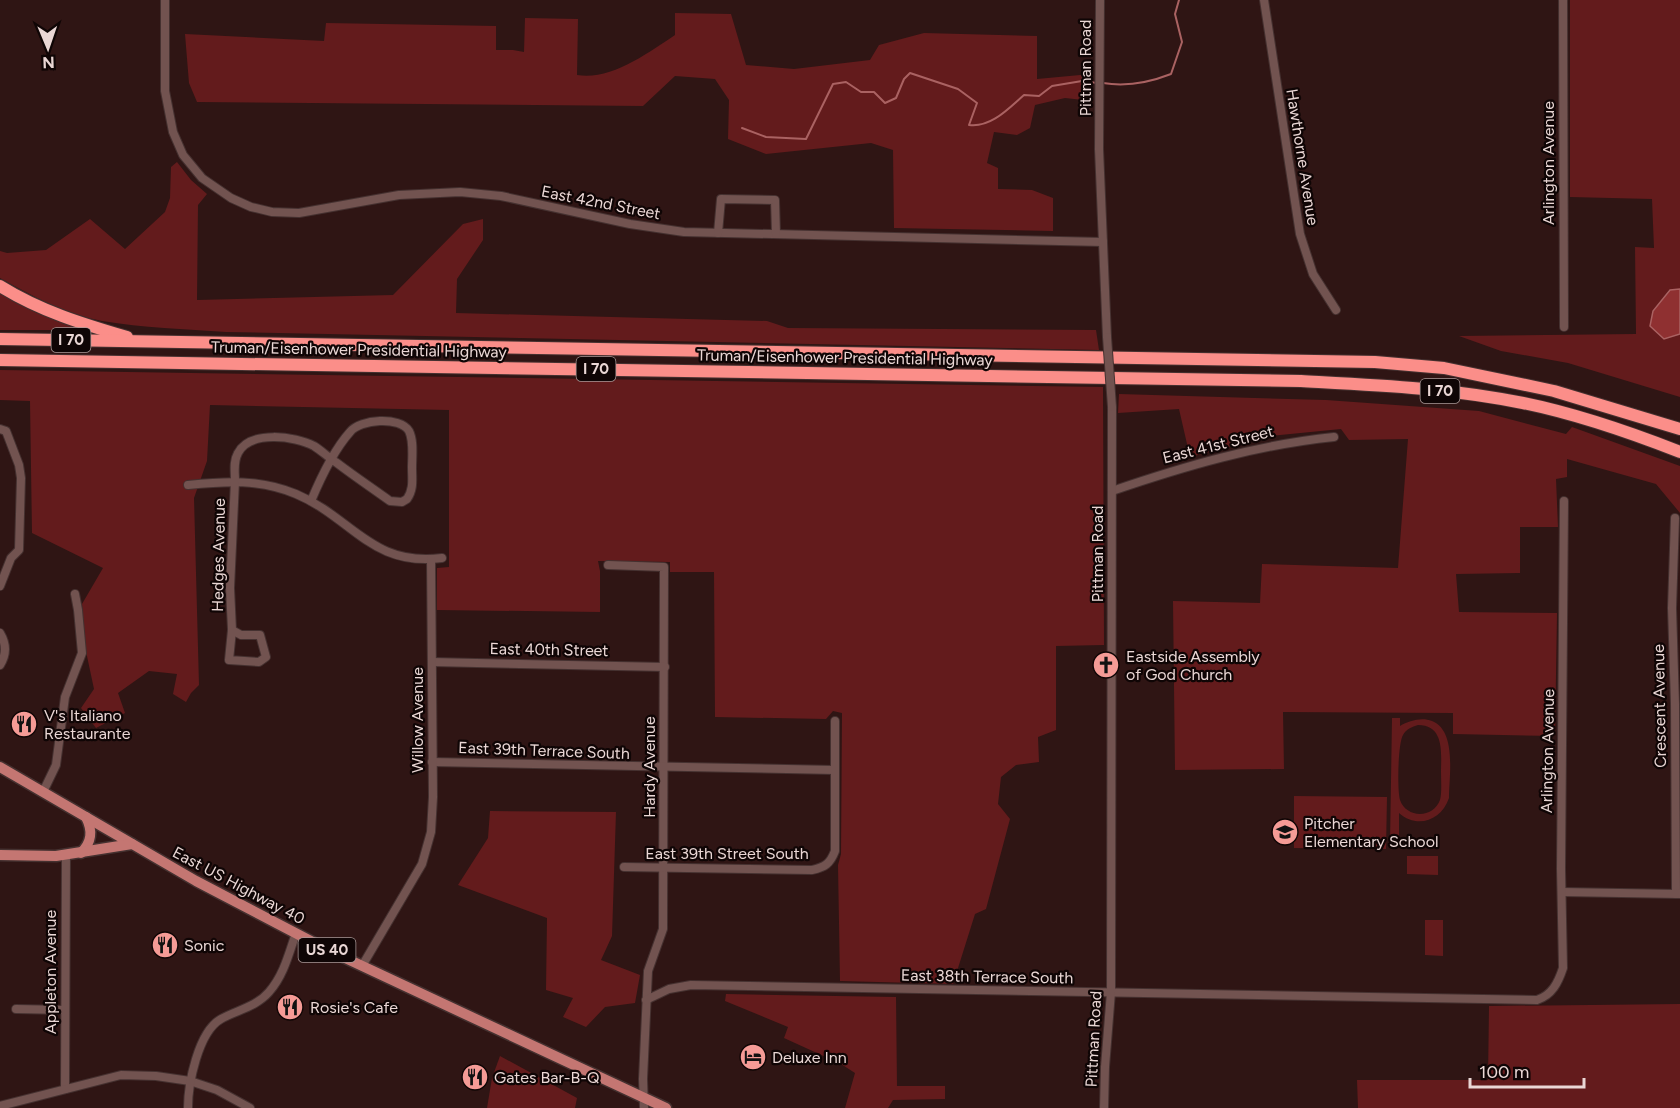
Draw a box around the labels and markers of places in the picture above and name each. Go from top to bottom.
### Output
place label: Eastside Assembly of God Church [1126,647,1260,684]
church icon: Eastside Assembly of God Church [1091,650,1121,680]
place label: V's Italiano Restaurante [44,706,131,743]
restaurant icon: V's Italiano Restaurante [9,709,39,739]
place label: Pitcher Elementary School [1304,814,1438,851]
school or university icon: Pitcher Elementary School [1270,817,1300,847]
restaurant icon: Sonic [150,930,180,960]
place label: Sonic [184,936,225,955]
restaurant icon: Rosie's Cafe [275,992,305,1022]
place label: Rosie's Cafe [310,998,398,1017]
hotel icon: Deluxe Inn [738,1042,768,1072]
place label: Deluxe Inn [772,1048,847,1067]
restaurant icon: Gates Bar-B-Q [460,1062,490,1092]
place label: Gates Bar-B-Q [494,1068,599,1087]

